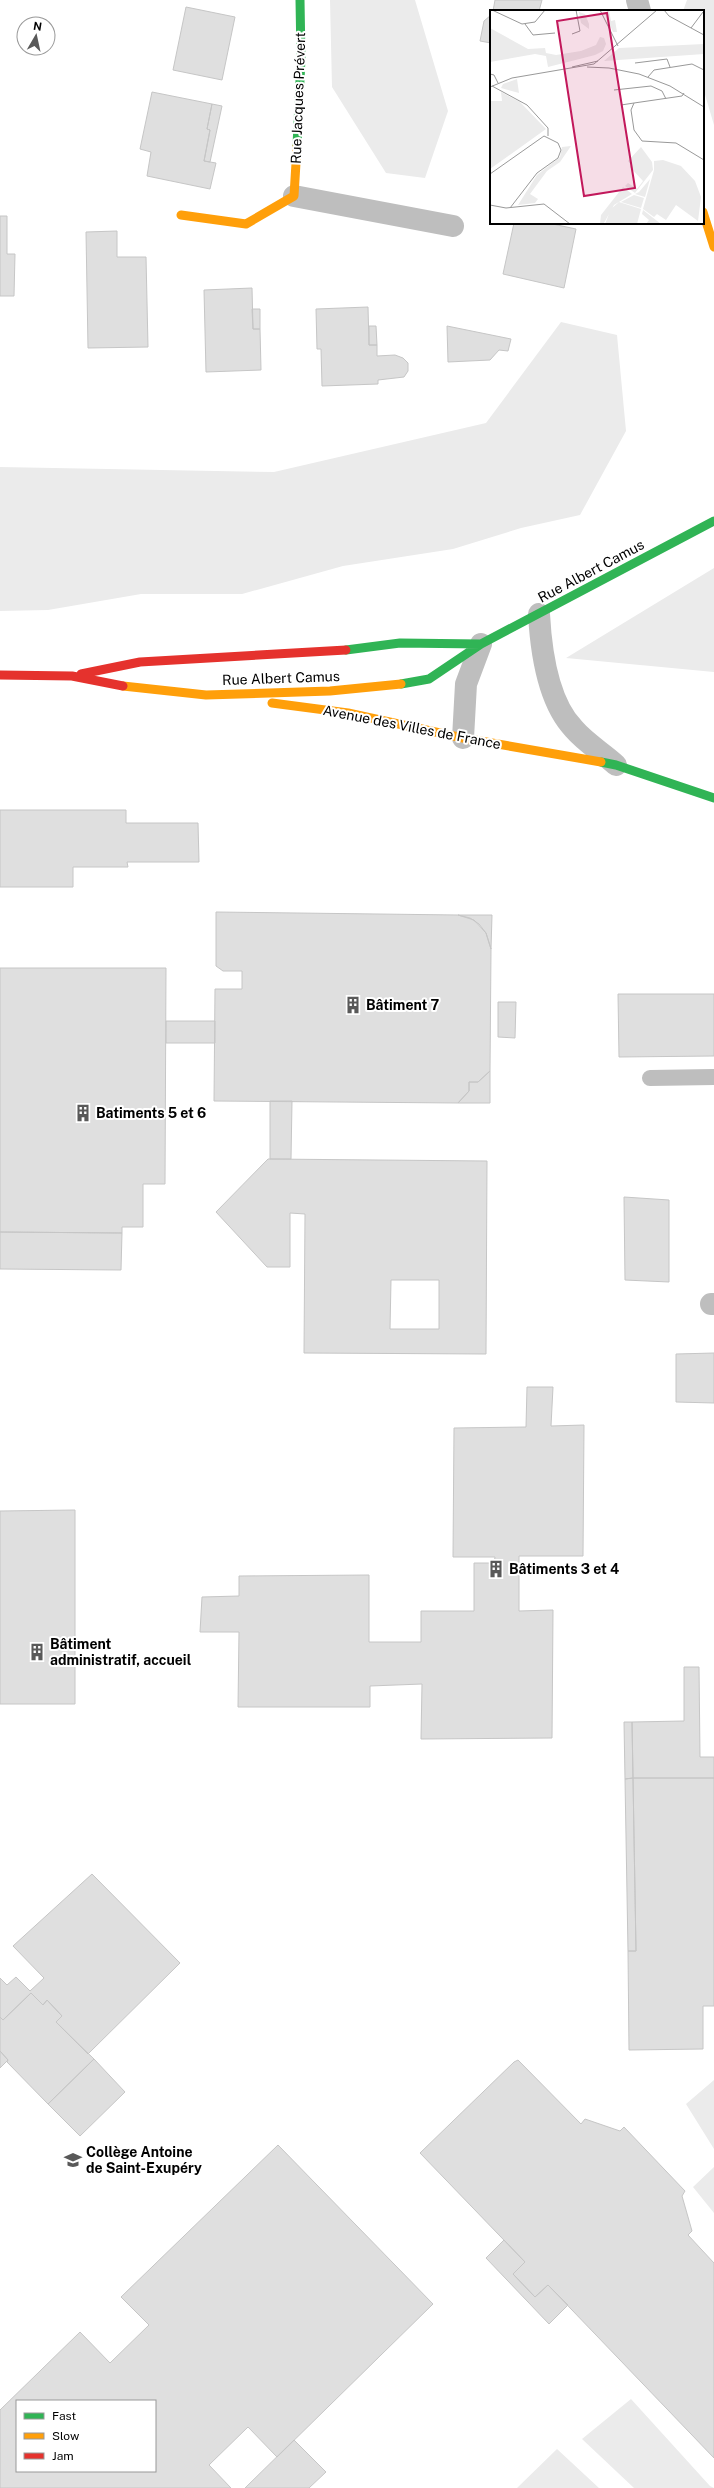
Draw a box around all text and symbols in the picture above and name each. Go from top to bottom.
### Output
inset map [490,10,704,224]
north arrow [16,16,56,56]
text: N [32,20,43,33]
street label: Rue Jacques Prévert [288,32,308,164]
street label: Rue Albert Camus [535,536,647,606]
street label: Rue Albert Camus [222,668,340,688]
street label: Avenue des Villes de France [322,702,502,752]
building icon: Bâtiment 7 [343,995,363,1015]
place label: Bâtiment 7 [366,997,440,1013]
building icon: Batiments 5 et 6 [73,1103,93,1123]
place label: Batiments 5 et 6 [96,1105,206,1121]
building icon: Bâtiments 3 et 4 [486,1559,506,1579]
place label: Bâtiments 3 et 4 [509,1561,619,1577]
place label: Bâtiment administratif, accueil [50,1636,192,1668]
building icon: Bâtiment administratif, accueil [27,1642,47,1662]
place label: Collège Antoine de Saint-Exupéry [86,2144,202,2176]
school or university icon: Collège Antoine de Saint-Exupéry [63,2150,83,2170]
legend [16,2400,156,2472]
text: Fast [52,2409,77,2423]
text: Slow [52,2429,80,2443]
text: Jam [52,2449,74,2463]

